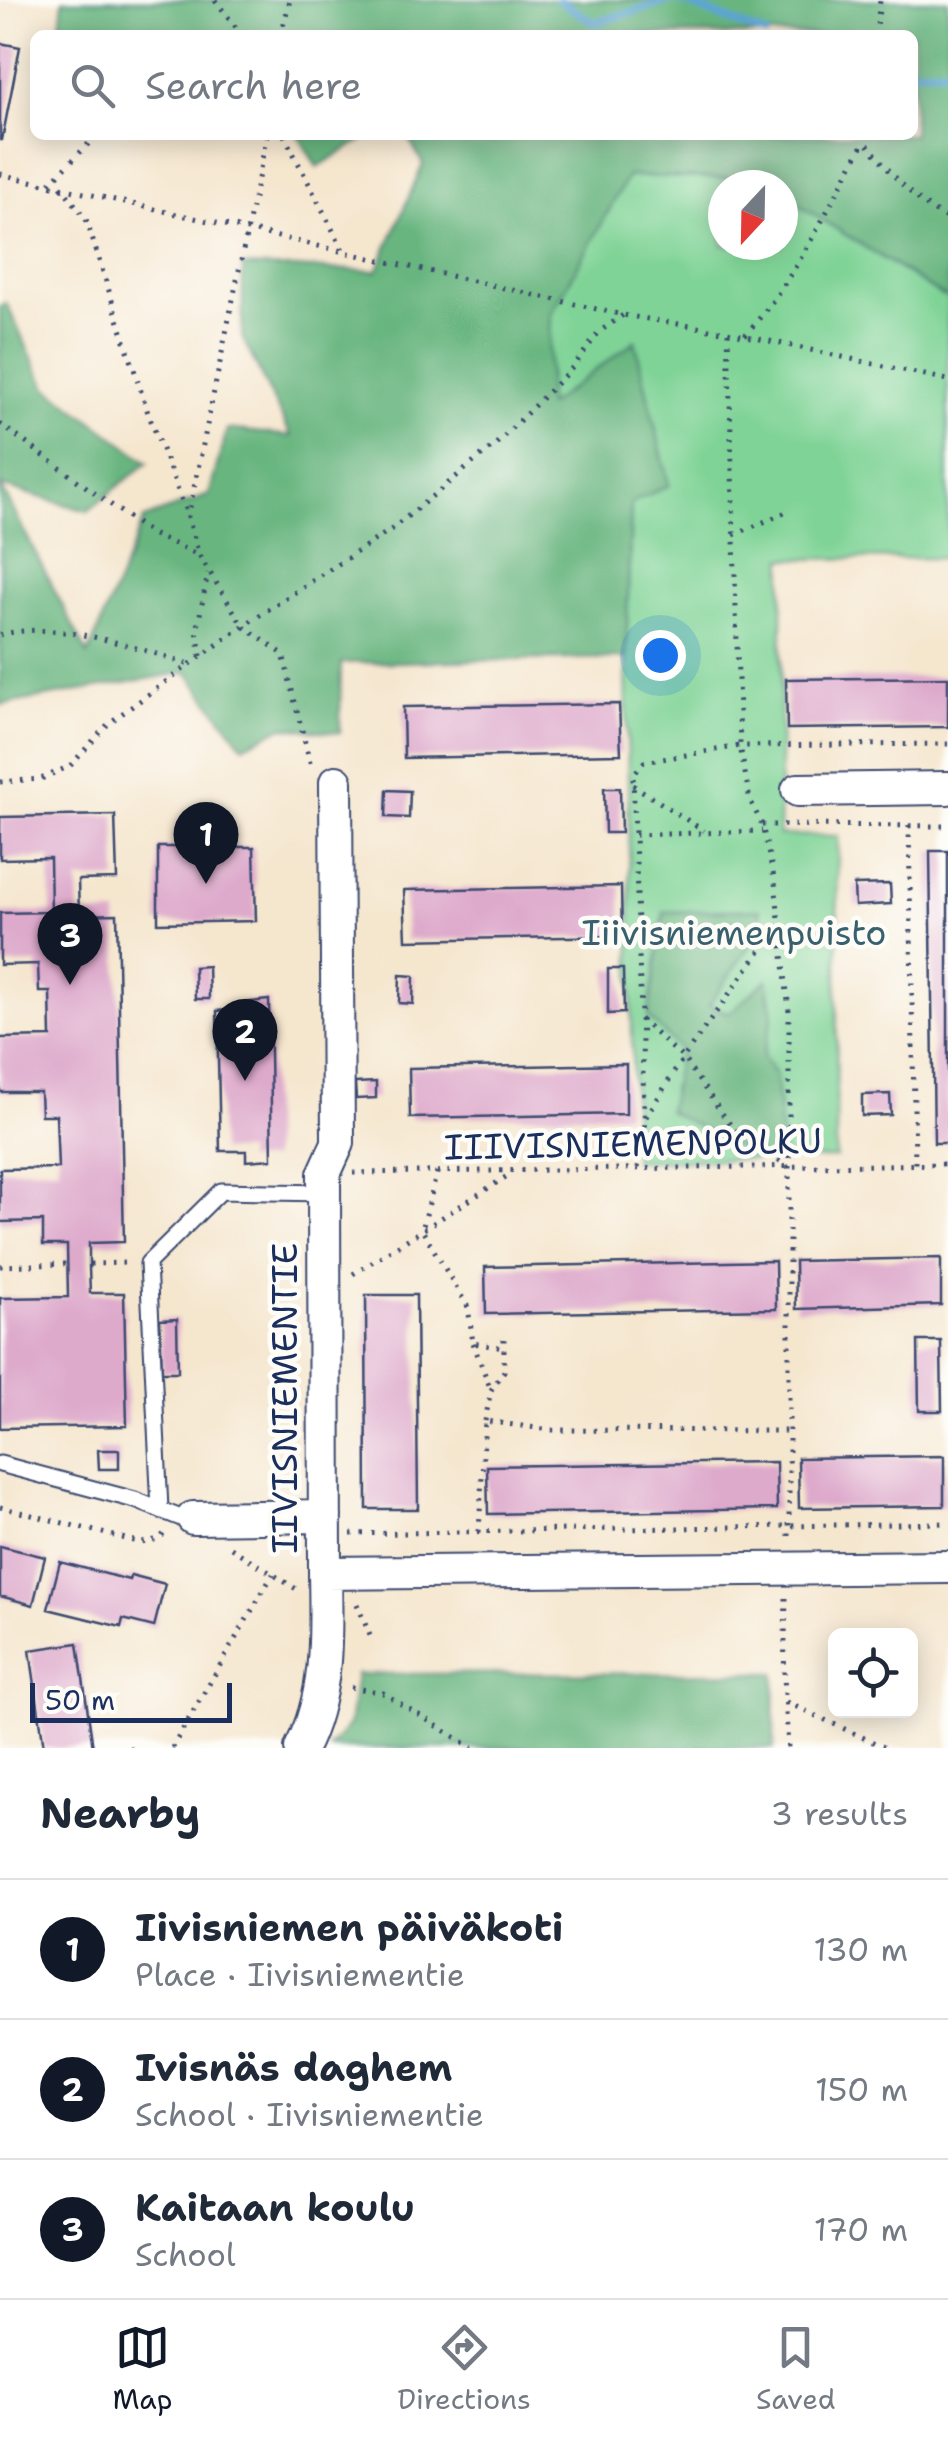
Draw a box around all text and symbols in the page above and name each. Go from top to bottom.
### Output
search box [30,30,918,140]
icon: search [65,58,120,113]
text: Search here [145,60,362,111]
north arrow [708,170,798,260]
your location [635,630,686,681]
pin: 1 [174,802,238,884]
pin: 3 [38,902,102,985]
park label: Iiivisniemenpuisto [581,909,887,956]
pin: 2 [212,998,278,1081]
street label: IIIVISNIEMENPOLKU [444,1117,822,1170]
street label: IIVISNIEMENTIE [261,1243,308,1553]
map controls [828,1628,918,1718]
button: locate [828,1628,918,1718]
scale bar [30,1678,232,1722]
text: 50 m [45,1681,115,1719]
text: Nearby [40,1785,200,1841]
text: 3 results [771,1792,908,1835]
text: Iivisniemen päiväkoti [135,1902,563,1953]
text: 1 [65,1928,80,1971]
text: 130 m [813,1928,908,1971]
text: Place · Iivisniementie [135,1953,465,1996]
text: Ivisnäs daghem [135,2042,452,2093]
text: 2 [61,2068,84,2111]
text: 150 m [815,2068,908,2111]
text: School · Iivisniementie [135,2093,484,2136]
text: Kaitaan koulu [135,2182,415,2233]
text: 3 [61,2208,84,2251]
text: 170 m [814,2208,908,2251]
text: School [135,2233,236,2276]
tab: Map [113,2320,172,2418]
tab: Directions [397,2320,531,2418]
tab: Saved [756,2320,835,2418]

